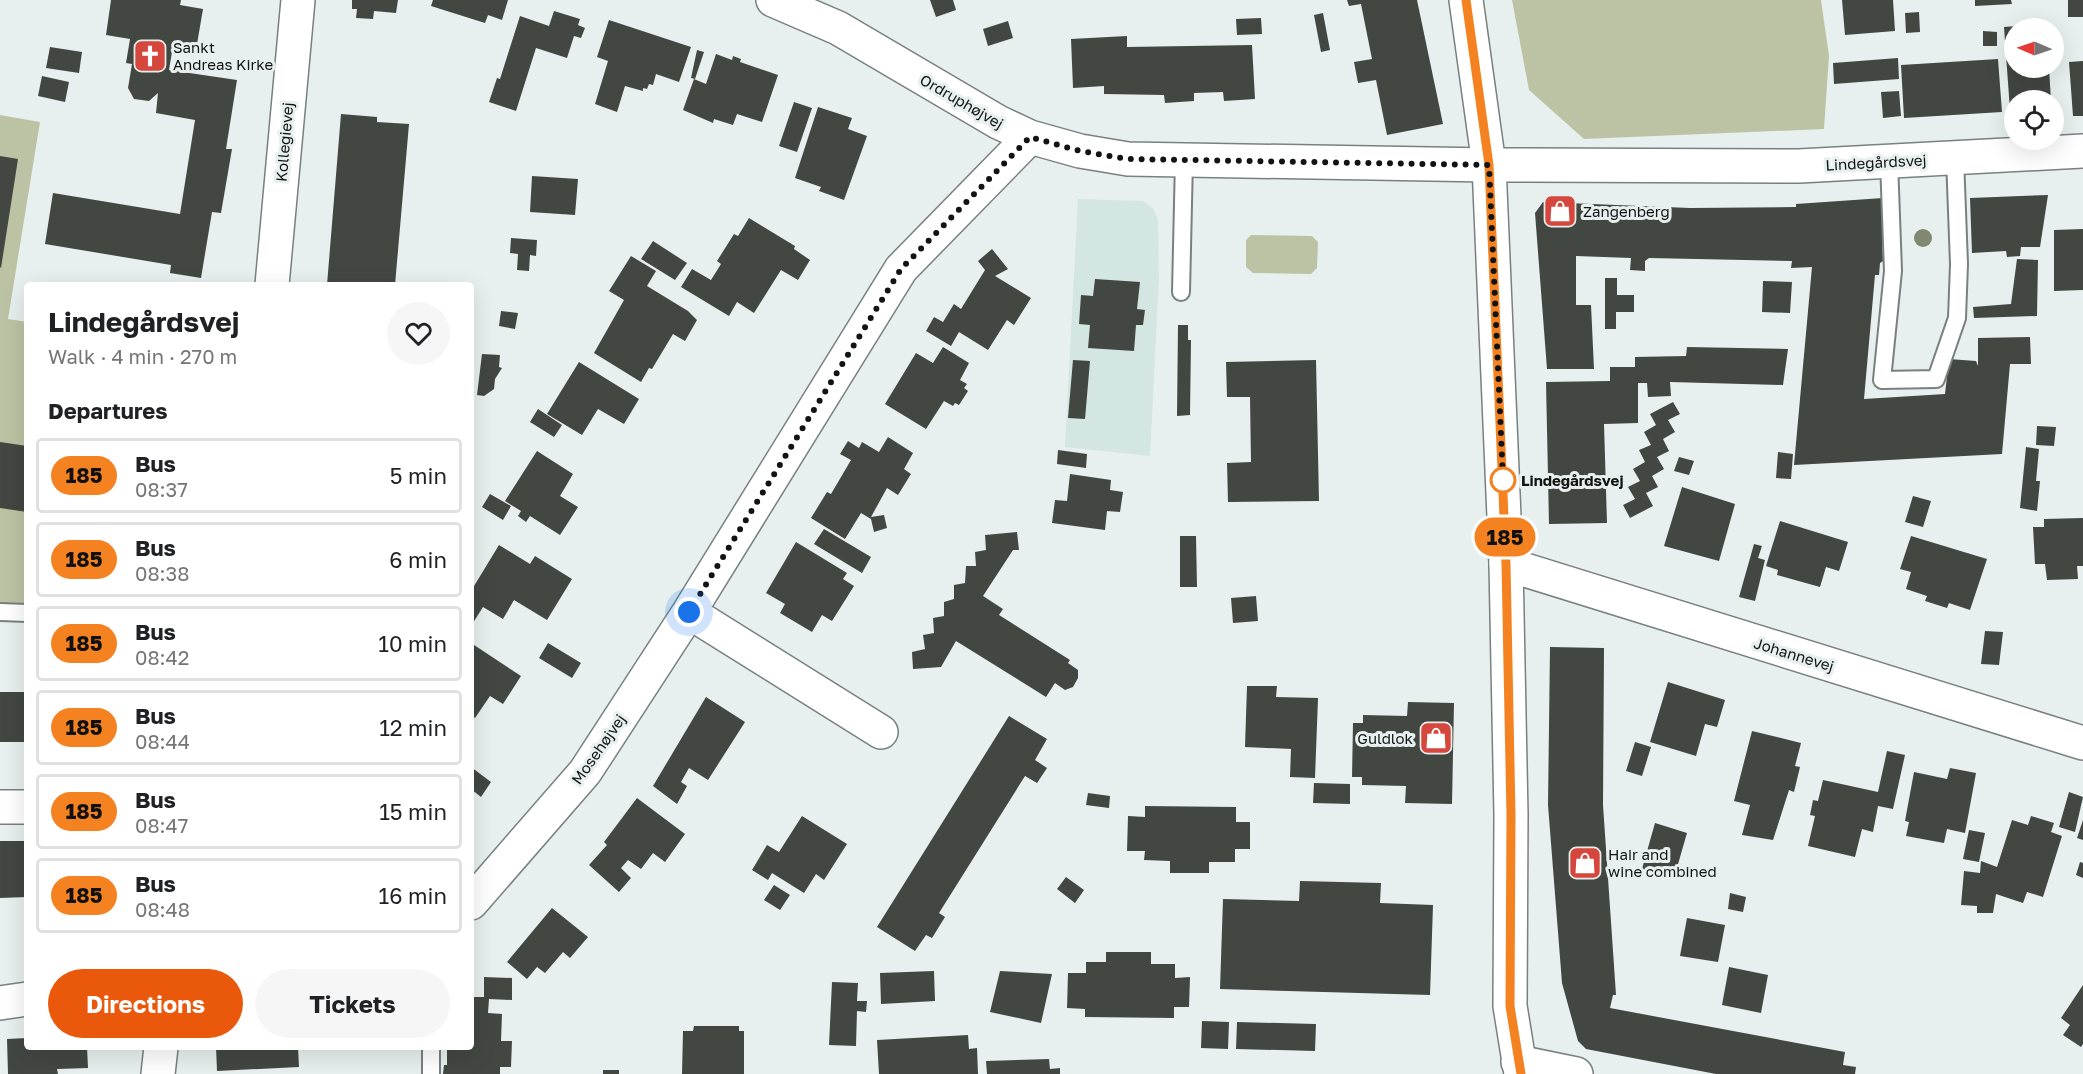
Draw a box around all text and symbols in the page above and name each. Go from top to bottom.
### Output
north arrow [2004,18,2064,78]
map controls [2004,18,2064,150]
church icon: Sankt Andreas Kirke [132,38,168,74]
place label: Sankt Andreas Kirke [173,38,273,73]
street label: Ordruphøjvej [917,70,1007,132]
button: locate [2004,90,2064,150]
street label: Kollegievej [272,102,296,182]
street label: Lindegårdsvej [1825,150,1927,174]
shop icon: Zangenberg [1542,193,1578,229]
place label: Zangenberg [1583,202,1670,220]
button: heart [387,302,450,365]
text: Lindegårdsvej [48,305,239,338]
text: Walk · 4 min · 270 m [48,344,237,368]
text: Departures [48,397,167,424]
text: Bus [135,450,176,477]
text: 185 [65,462,103,488]
text: 5 min [390,462,447,489]
marker: Lindegårdsvej [1490,467,1516,493]
place label: Lindegårdsvej [1521,471,1624,489]
text: 08:37 [135,477,188,501]
line badge: 185 [1470,518,1540,556]
text: 185 [1486,524,1524,550]
text: Bus [135,534,176,561]
text: 185 [65,546,103,572]
text: 6 min [389,546,447,573]
text: 08:38 [135,561,190,585]
your location [674,597,704,627]
text: Bus [135,618,176,645]
text: 185 [65,630,103,656]
text: 10 min [378,630,447,657]
street label: Johannevej [1752,633,1836,675]
text: 08:42 [135,645,189,669]
text: Bus [135,702,176,729]
street label: Mosehøjvej [567,710,629,788]
text: 185 [65,714,103,740]
text: 12 min [379,714,447,741]
shop icon: Guldlok [1418,720,1454,756]
text: 08:44 [135,729,190,753]
place label: Guldlok [1357,729,1414,747]
text: Bus [135,786,176,813]
text: 185 [65,798,103,824]
text: 15 min [379,798,447,825]
text: 08:47 [135,813,188,837]
shop icon: Hair and wine combined [1567,845,1603,881]
place label: Hair and wine combined [1608,845,1717,880]
text: Bus [135,870,176,897]
text: 185 [65,882,103,908]
text: 16 min [379,882,447,909]
text: 08:48 [135,897,190,921]
button: Directions [48,969,243,1038]
button: Tickets [255,969,450,1038]

